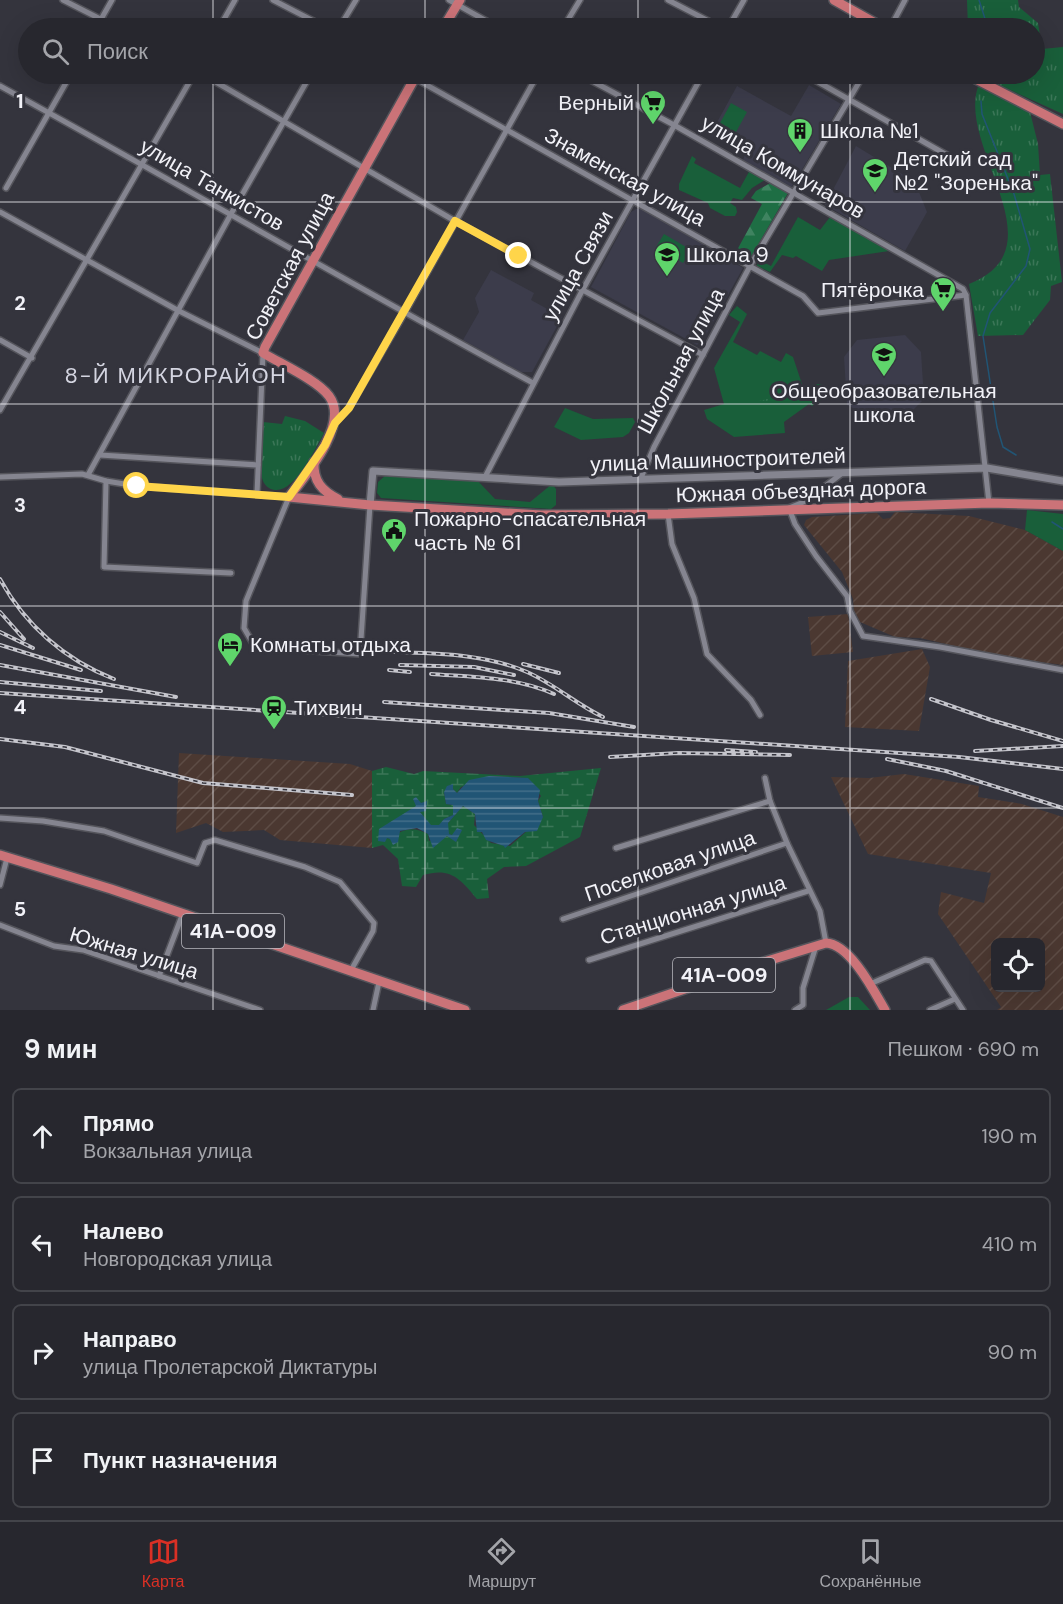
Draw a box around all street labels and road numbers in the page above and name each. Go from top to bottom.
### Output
street label: улица Коммунаров [696,109,870,225]
street label: Знаменская улица [539,121,711,233]
street label: улица Танкистов [135,132,289,238]
street label: Советская улица [239,186,341,345]
street label: улица Связи [536,206,620,326]
street label: Школьная улица [631,283,731,439]
street label: улица Машиностроителей [590,442,846,478]
street label: Южная объездная дорога [675,473,927,509]
street label: Поселковая улица [581,824,759,908]
street label: Станционная улица [597,868,790,952]
road number: 41А-009 [182,914,284,948]
street label: Южная улица [66,920,202,986]
road number: 41А-009 [673,958,775,992]

